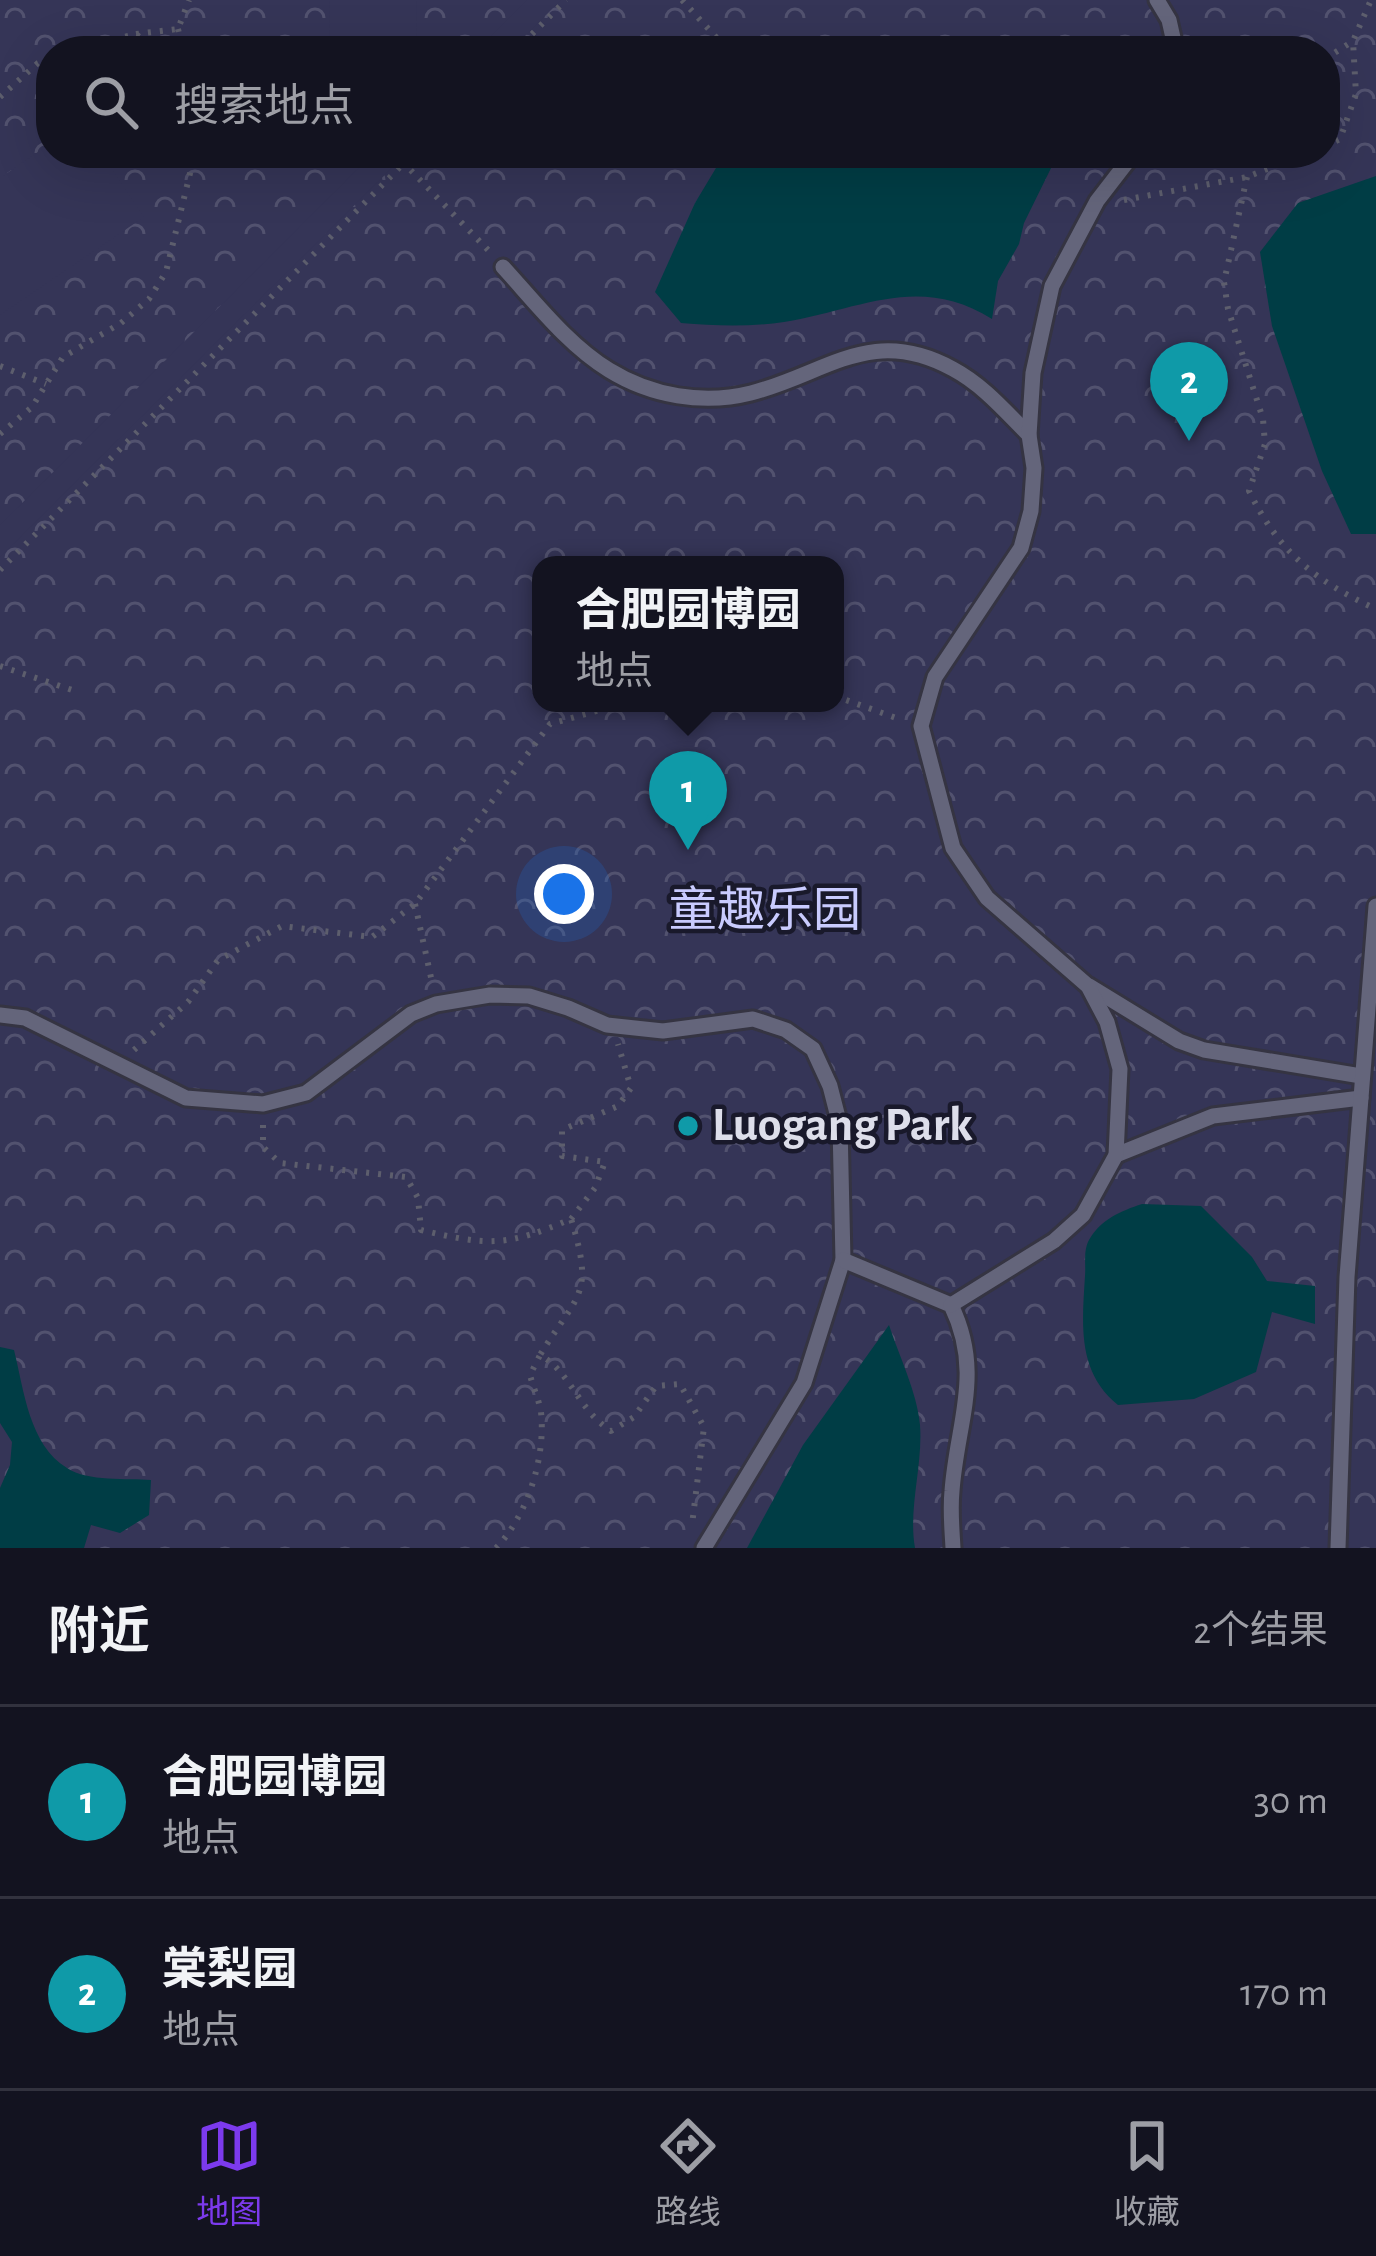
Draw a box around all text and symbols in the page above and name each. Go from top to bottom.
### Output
search box [36,36,1340,168]
icon: search [78,69,144,135]
text: 搜索地点 [174,85,354,130]
pin: 2 [1150,342,1228,441]
popup [532,556,844,712]
text: 合肥园博园 [575,589,801,634]
text: 地点 [575,653,654,692]
pin: 1 [649,751,727,850]
your location [534,864,594,924]
park label: 童趣乐园 [669,885,861,936]
place label: Luogang Park [712,1102,973,1150]
marker: Luogang Park [675,1113,701,1139]
text: 附近 [48,1607,150,1658]
text: 2个结果 [1193,1612,1328,1651]
text: 合肥园博园 [162,1756,387,1801]
text: 1 [80,1782,94,1821]
text: 30 m [1254,1782,1328,1821]
text: 地点 [162,1820,240,1859]
text: 棠梨园 [162,1948,297,1993]
text: 2 [78,1974,96,2013]
text: 170 m [1240,1974,1328,2013]
text: 地点 [162,2012,240,2051]
tab: 地图 [196,2113,262,2234]
tab: 路线 [655,2113,721,2234]
tab: 收藏 [1114,2113,1180,2234]

